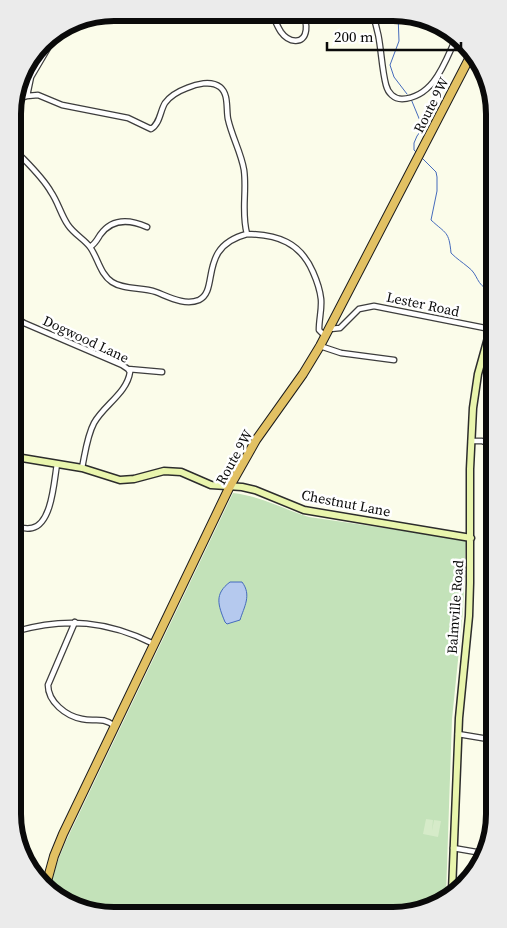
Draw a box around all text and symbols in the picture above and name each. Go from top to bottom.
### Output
scale bar [327,20,461,52]
text: 200 m [334,26,374,47]
street label: Route 9W [408,73,454,136]
street label: Lester Road [385,287,461,322]
street label: Dogwood Lane [40,310,132,368]
street label: Route 9W [211,425,258,488]
street label: Chestnut Lane [300,485,392,521]
street label: Balmville Road [442,559,468,655]

